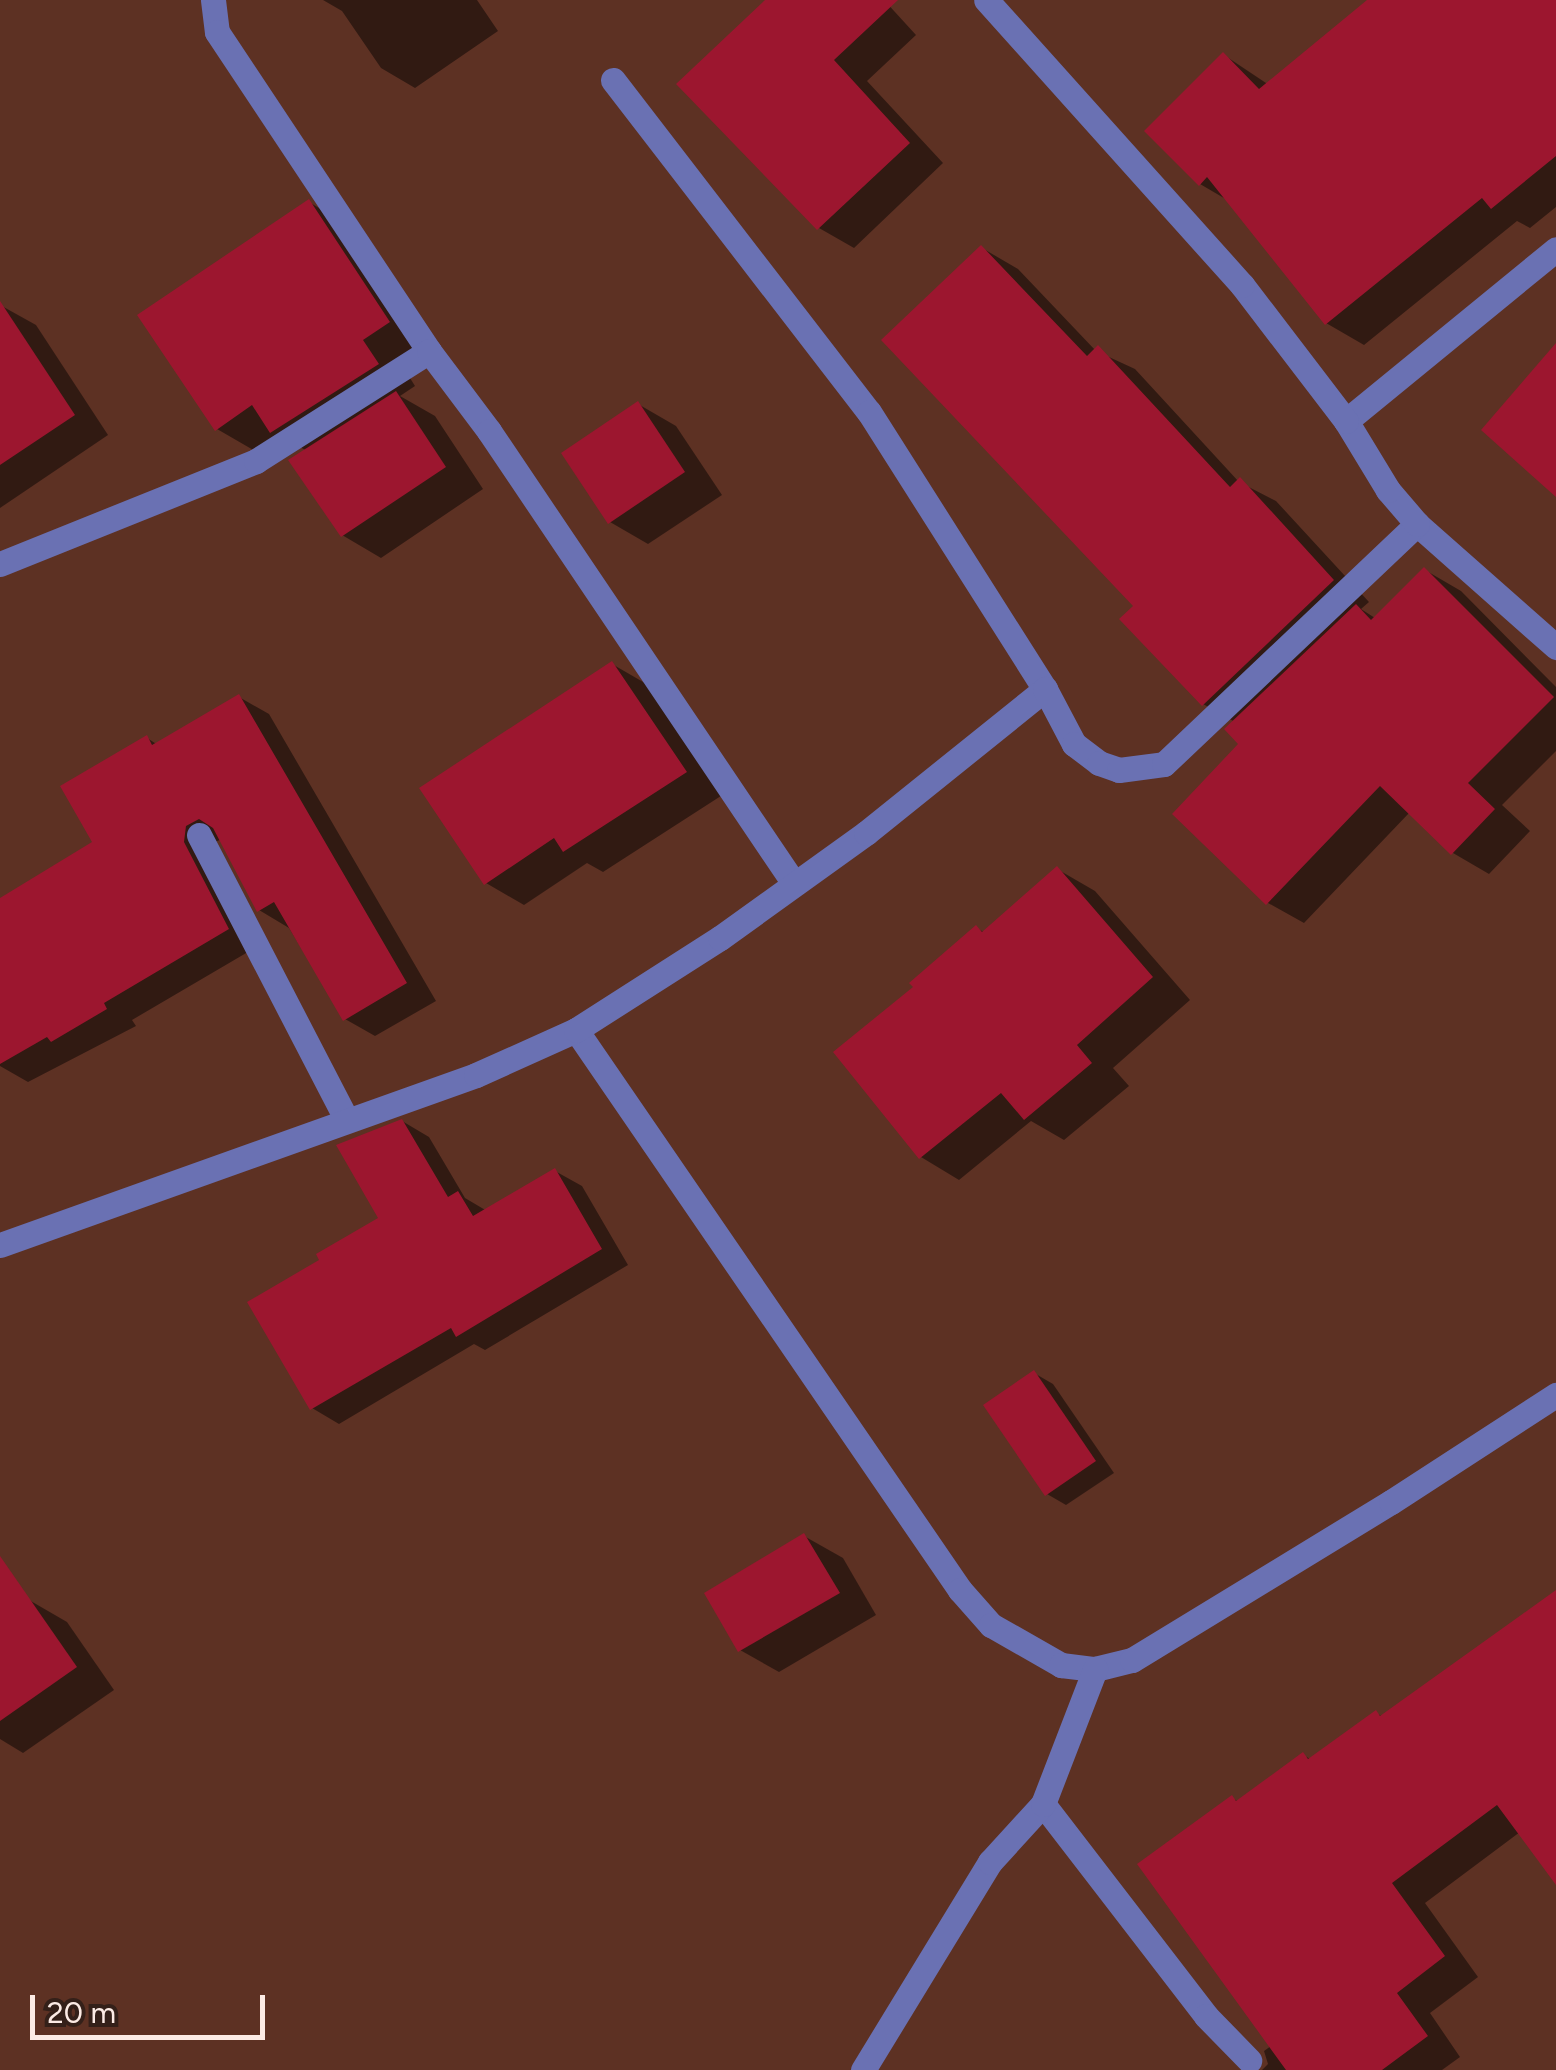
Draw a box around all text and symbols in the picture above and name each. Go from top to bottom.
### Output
scale bar [35,1975,270,2037]
text: 20 m [47,1994,116,2031]

